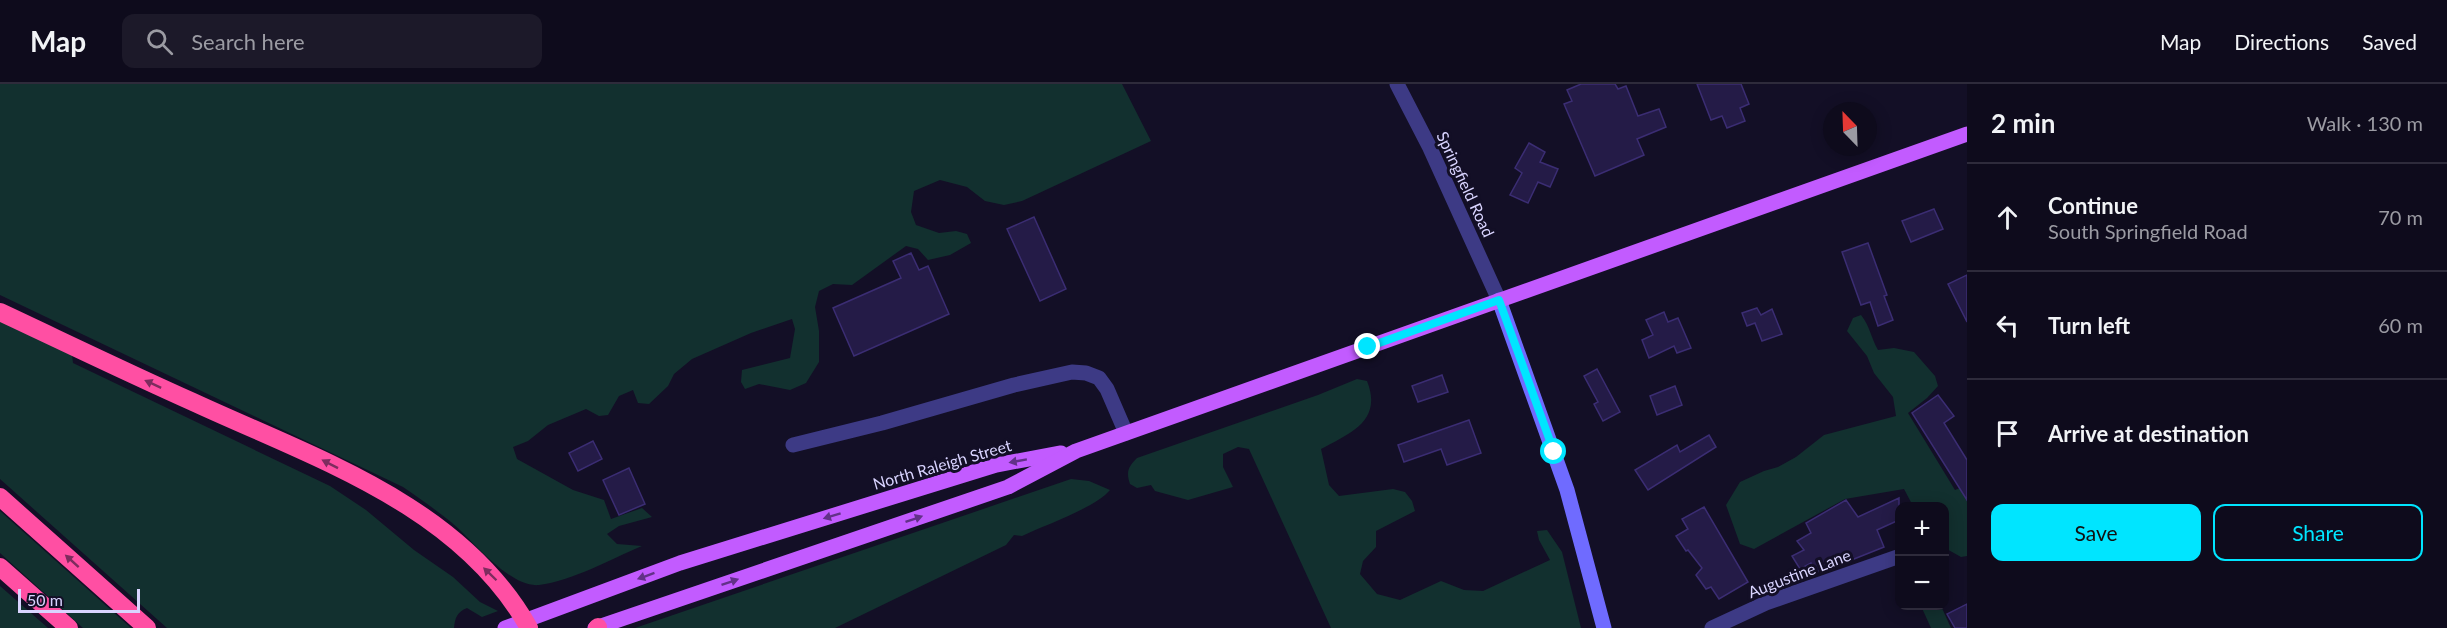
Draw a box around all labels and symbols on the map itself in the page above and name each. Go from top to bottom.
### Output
north arrow [1823,102,1877,156]
street label: Springfield Road [1433,128,1499,240]
route end [1354,333,1380,359]
one-way arrow [144,379,161,388]
street label: North Raleigh Street [871,435,1014,493]
route start [1540,438,1566,464]
one-way arrow [1009,457,1028,466]
one-way arrow [322,460,339,469]
one-way arrow [823,512,841,521]
one-way arrow [905,514,923,524]
street label: Augustine Lane [1745,545,1853,601]
one-way arrow [65,555,80,568]
one-way arrow [483,568,497,582]
one-way arrow [637,571,655,581]
one-way arrow [721,577,739,586]
scale bar [18,586,140,614]

